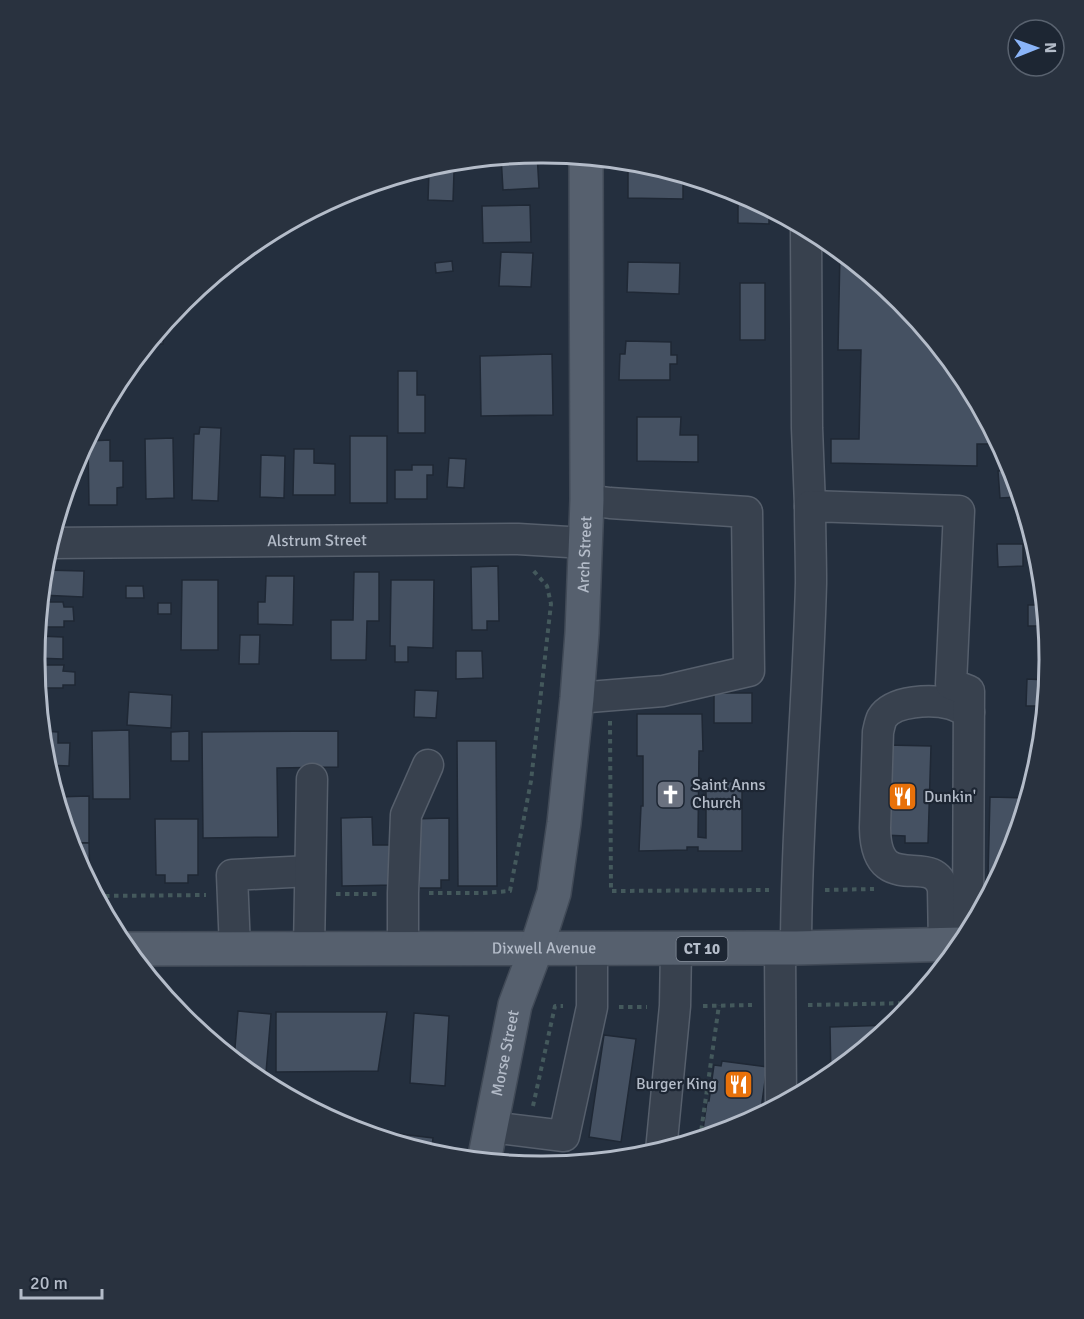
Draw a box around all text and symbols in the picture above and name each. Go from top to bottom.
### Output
north arrow [1006,18,1066,78]
text: N [1040,42,1060,53]
street label: Arch Street [574,515,596,593]
street label: Alstrum Street [267,530,367,551]
place label: Saint Anns Church [692,775,765,813]
church icon: Saint Anns Church [655,778,687,810]
restaurant icon: Dunkin' [887,781,919,813]
place label: Dunkin' [924,787,976,807]
road number: CT 10 [676,937,728,961]
street label: Dixwell Avenue [492,938,596,958]
street label: Morse Street [487,1008,524,1098]
restaurant icon: Burger King [722,1068,754,1100]
place label: Burger King [636,1074,717,1094]
scale bar [21,1262,102,1300]
text: 20 m [30,1272,68,1294]

